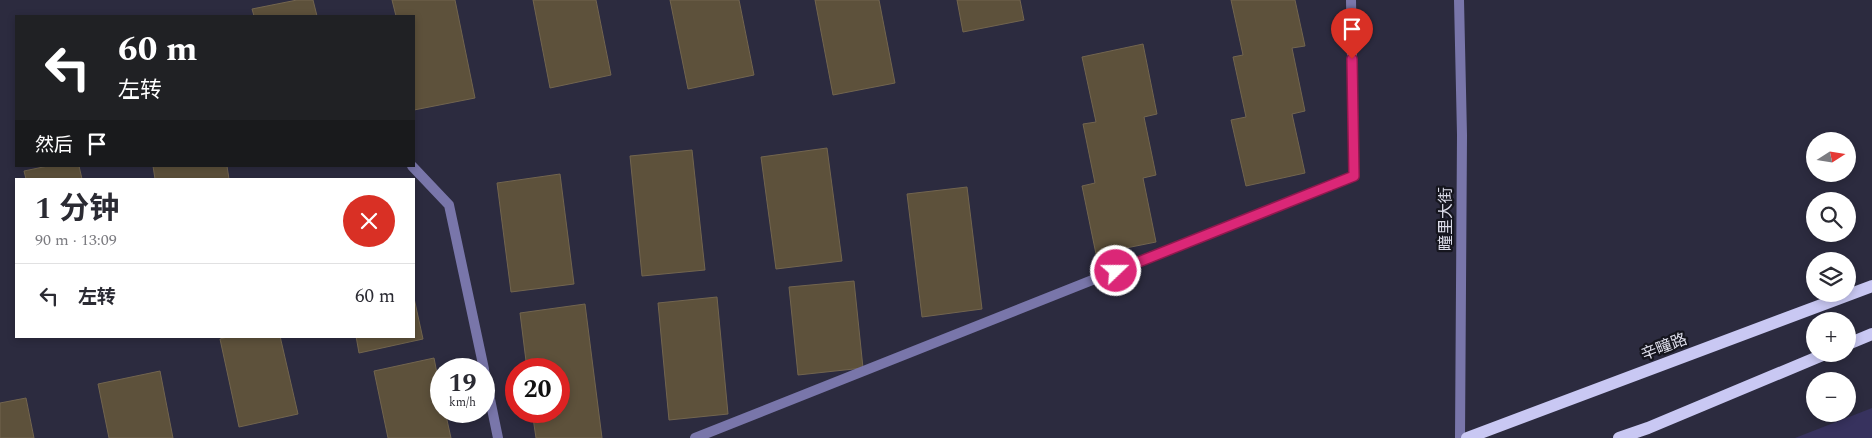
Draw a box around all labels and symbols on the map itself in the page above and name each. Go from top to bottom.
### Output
pin [1331,8,1373,59]
north arrow [1806,132,1856,182]
street label: 疃里大街 [1434,187,1458,251]
position arrow [1089,244,1141,296]
street label: 辛疃路 [1637,327,1691,367]
speed limit sign: 20 [505,358,570,423]

